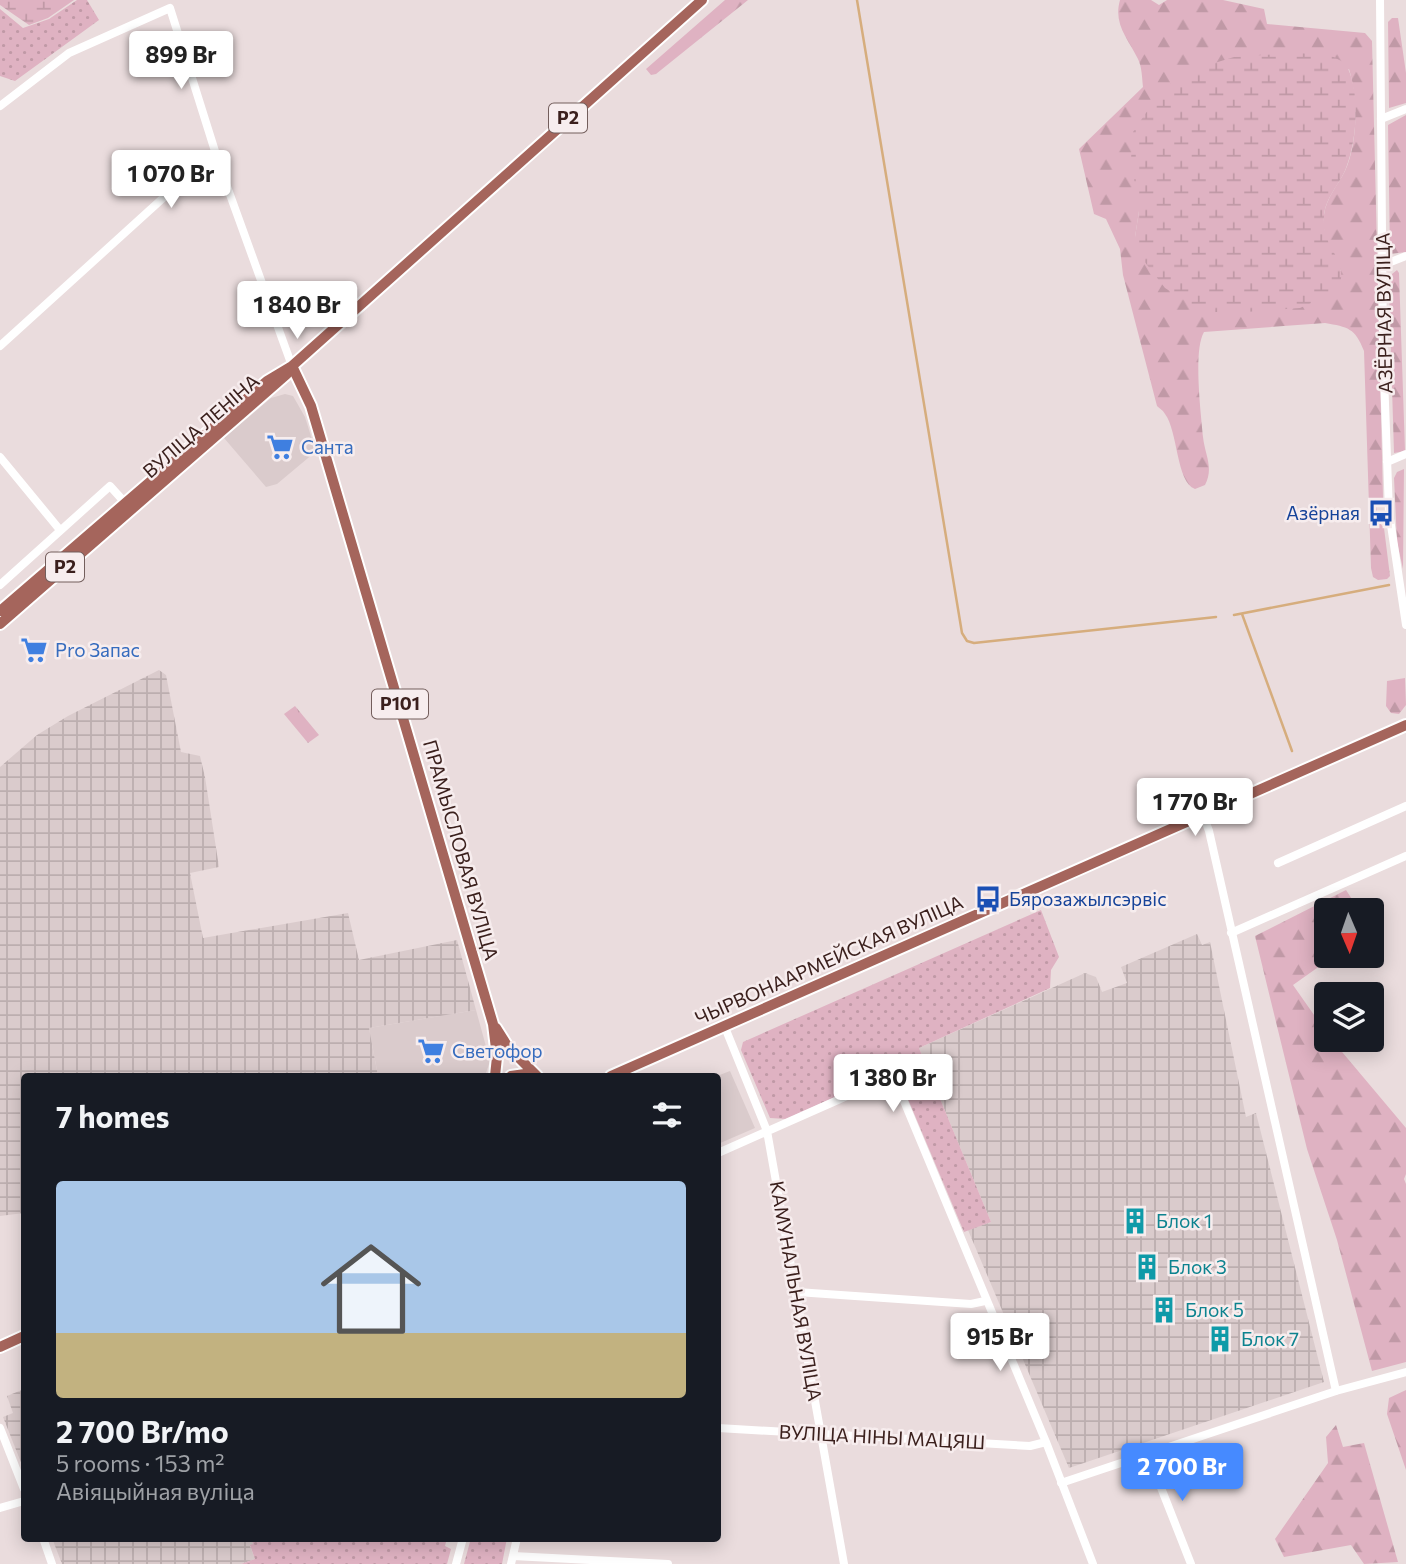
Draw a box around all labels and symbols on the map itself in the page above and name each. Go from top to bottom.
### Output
pin: 899 Br [124,32,238,91]
road number: Р2 [549,104,587,132]
pin: 1 070 Br [99,150,243,210]
street label: АЗЁРНАЯ ВУЛІЦА [1371,232,1396,394]
pin: 1 840 Br [225,282,369,341]
street label: ВУЛІЦА ЛЕНІНА [138,369,263,482]
supermarket icon: Санта [265,432,295,462]
place label: Санта [301,435,353,458]
bus stop icon: Азёрная [1366,498,1396,528]
place label: Азёрная [1286,501,1360,524]
road number: Р2 [46,552,84,582]
supermarket icon: Pro Запас [19,635,49,665]
place label: Pro Запас [55,638,140,661]
road number: Р101 [372,690,428,718]
street label: ПРАМЫСЛОВАЯ ВУЛІЦА [419,737,504,963]
pin: 1 770 Br [1123,778,1267,838]
bus stop icon: Бярозажылсэрвіс [973,884,1003,914]
place label: Бярозажылсэрвіс [1009,887,1167,910]
street label: ЧЫРВОНААРМЕЙСКАЯ ВУЛІЦА [691,890,966,1029]
north arrow [1314,898,1384,968]
supermarket icon: Светофор [416,1036,446,1066]
place label: Светофор [452,1039,543,1062]
pin: 1 380 Br [821,1054,965,1114]
street label: КАМУНАЛЬНАЯ ВУЛІЦА [766,1179,827,1403]
building icon: Блок 1 [1120,1206,1150,1236]
place label: Блок 1 [1156,1209,1212,1232]
building icon: Блок 3 [1132,1252,1162,1282]
place label: Блок 3 [1168,1255,1227,1278]
building icon: Блок 5 [1149,1295,1179,1325]
place label: Блок 5 [1185,1298,1244,1321]
pin: 915 Br [943,1314,1057,1373]
building icon: Блок 7 [1205,1324,1235,1354]
place label: Блок 7 [1241,1327,1299,1350]
street label: ВУЛІЦА НІНЫ МАЦЯШ [778,1420,986,1453]
pin: 2 700 Br [1110,1444,1254,1503]

